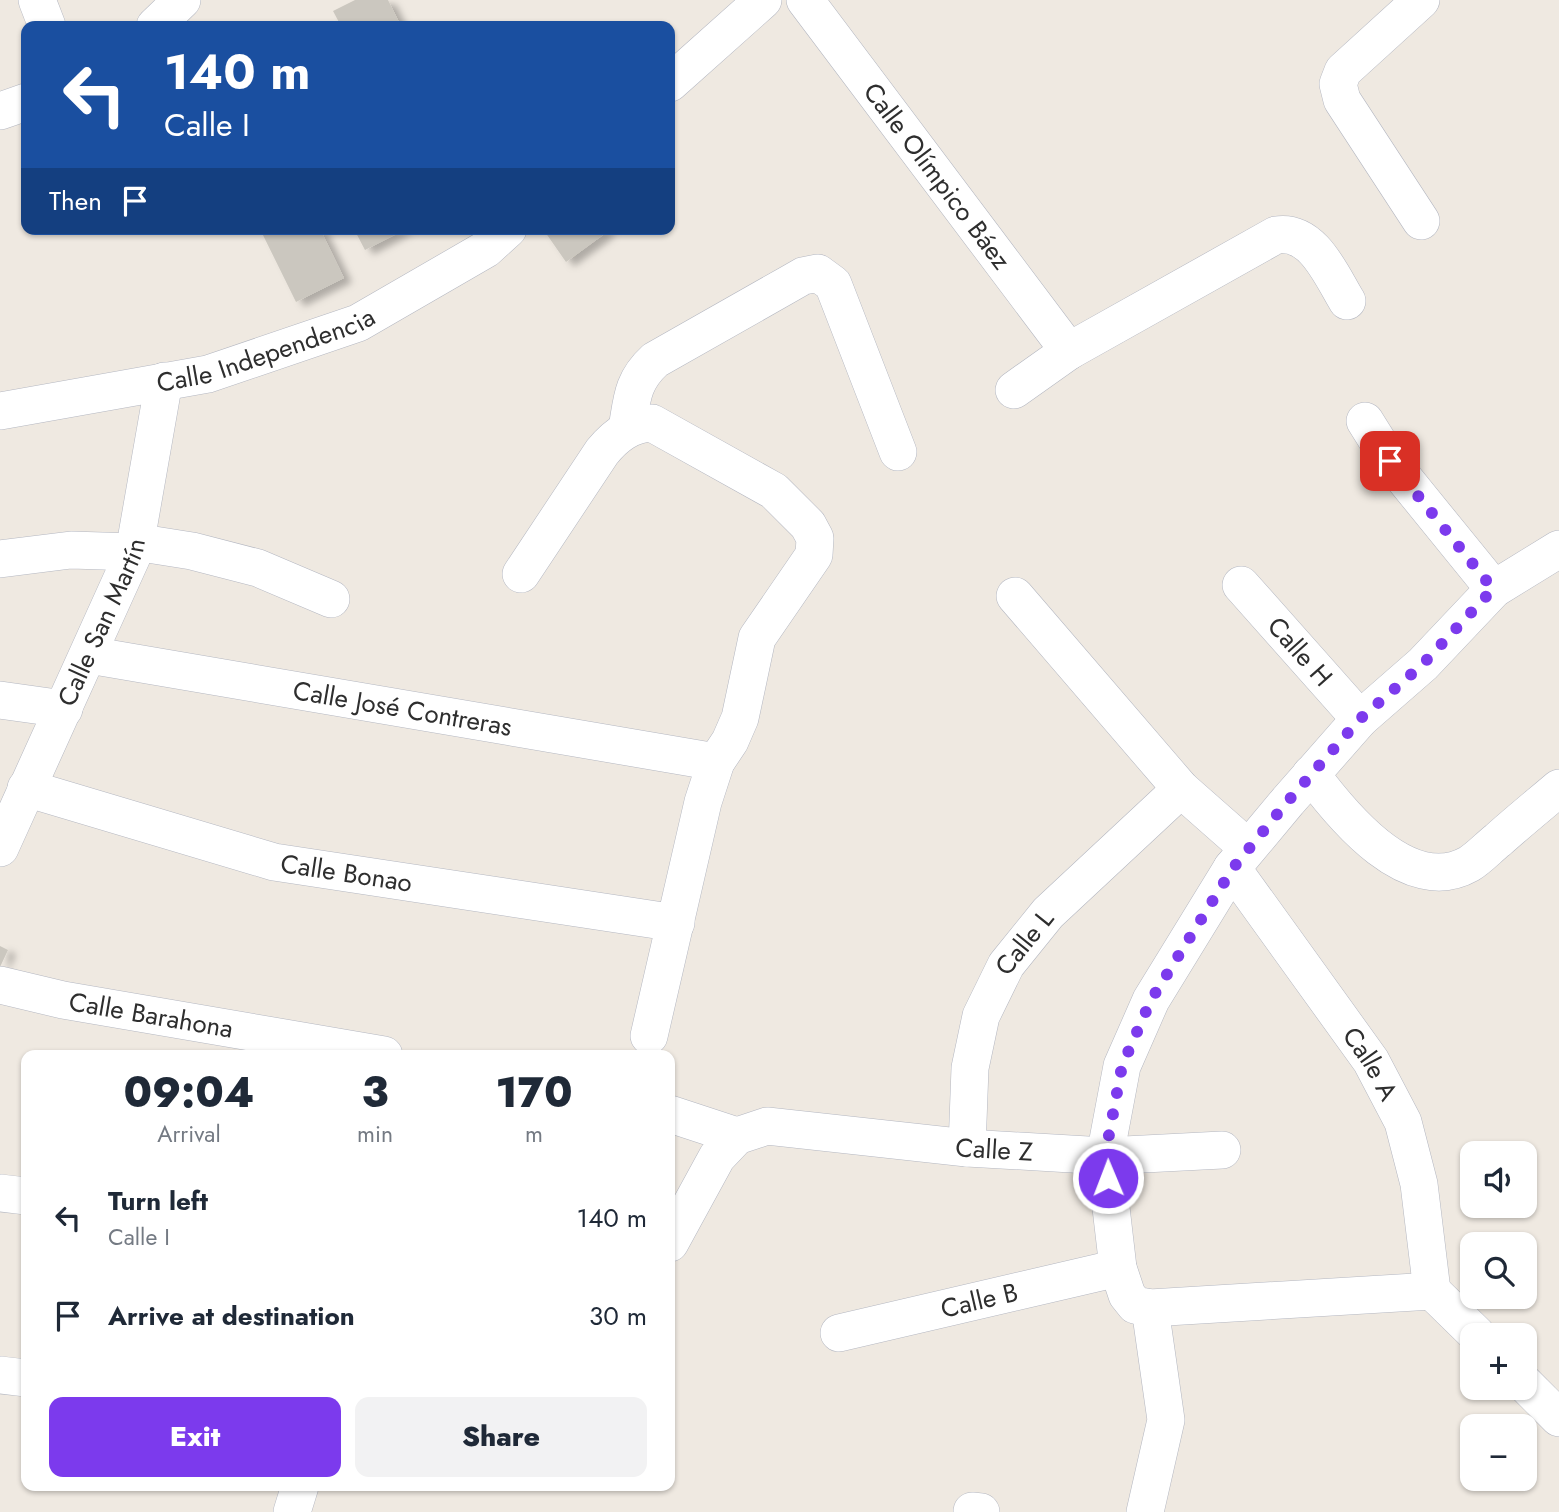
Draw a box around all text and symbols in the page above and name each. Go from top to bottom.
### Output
text: 140 m [164,37,310,107]
icon: left [49,49,140,140]
street label: Calle Olímpico Báez [854,74,1020,277]
text: Calle I [164,102,250,148]
text: Then [49,182,102,220]
icon: arrive [116,182,154,220]
street label: Calle Independencia [154,298,382,402]
pin [1360,431,1420,491]
icon: arrive [1371,442,1409,480]
street label: Calle San Martín [48,535,155,712]
street label: Calle H [1259,608,1342,695]
street label: Calle José Contreras [290,671,515,746]
street label: Calle Bonao [278,844,415,902]
street label: Calle L [986,901,1063,984]
street label: Calle Barahona [66,982,236,1048]
street label: Calle A [1333,1019,1408,1108]
text: 09:04 [123,1062,255,1123]
text: 3 [361,1062,388,1123]
text: 170 [495,1062,572,1123]
text: Arrival [157,1117,221,1151]
text: min [357,1117,393,1151]
text: m [525,1117,543,1151]
street label: Calle Z [953,1128,1034,1171]
position arrow [1071,1141,1145,1215]
map controls [1460,1141,1537,1491]
button: sound [1460,1141,1537,1218]
text: Turn left [108,1182,208,1220]
icon: left [49,1199,87,1237]
text: 140 m [576,1199,647,1237]
text: Calle I [108,1220,170,1254]
button: search [1460,1232,1537,1309]
street label: Calle B [937,1273,1022,1328]
icon: arrive [49,1297,87,1335]
text: Arrive at destination [108,1297,355,1335]
text: 30 m [589,1297,647,1335]
button: + [1460,1323,1537,1400]
button: Exit [49,1397,341,1477]
button: Share [355,1397,647,1477]
button: − [1460,1414,1537,1491]

